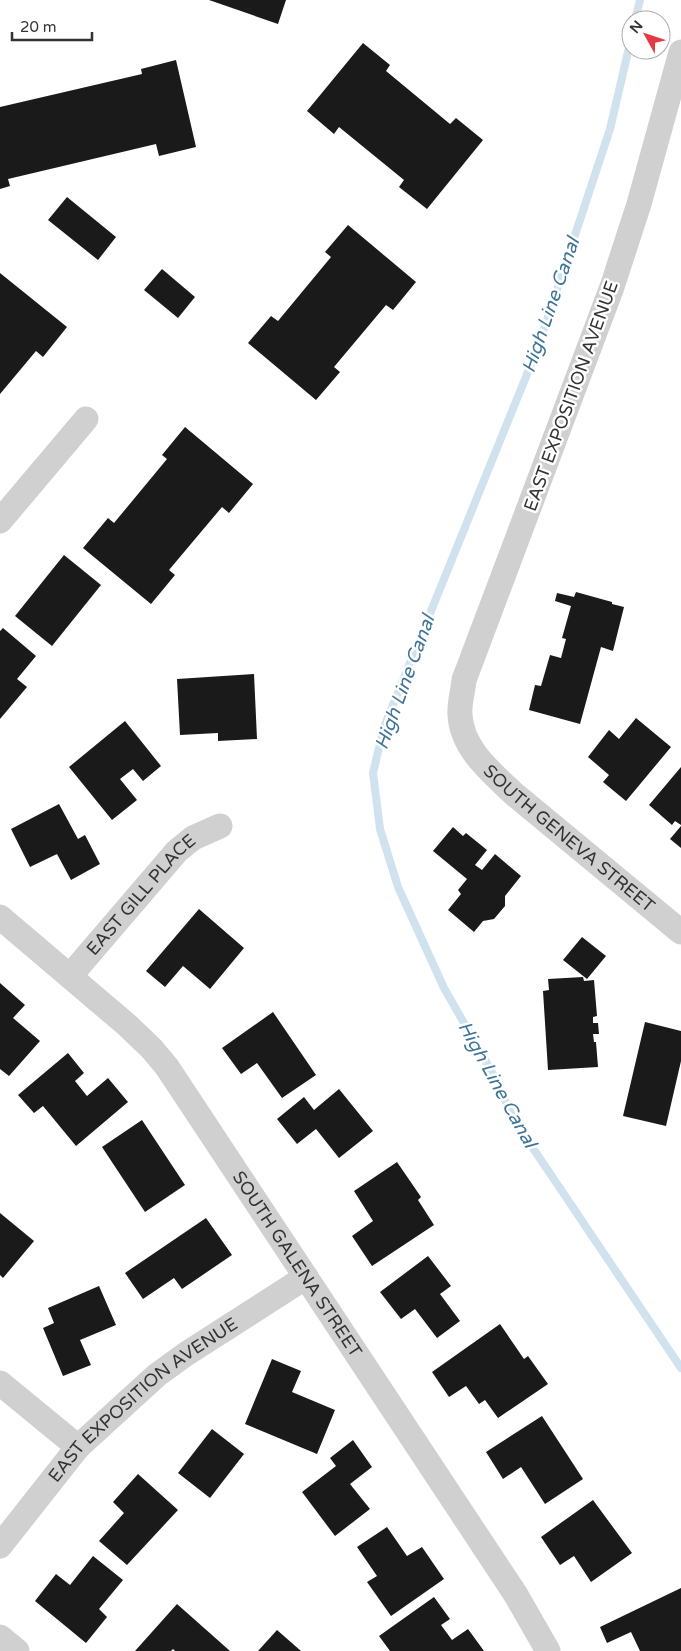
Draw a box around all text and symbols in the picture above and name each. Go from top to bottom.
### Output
scale bar [12,10,92,42]
north arrow [621,10,671,60]
text: N [626,17,647,37]
text: 20 m [20,18,57,36]
water label: High Line Canal [518,233,585,376]
street label: EAST EXPOSITION AVENUE [519,278,623,514]
water label: High Line Canal [370,610,440,752]
street label: SOUTH GENEVA STREET [479,760,659,917]
street label: EAST GILL PLACE [82,829,200,960]
water label: High Line Canal [453,1017,542,1154]
street label: SOUTH GALENA STREET [228,1167,367,1361]
street label: EAST EXPOSITION AVENUE [43,1313,242,1487]

